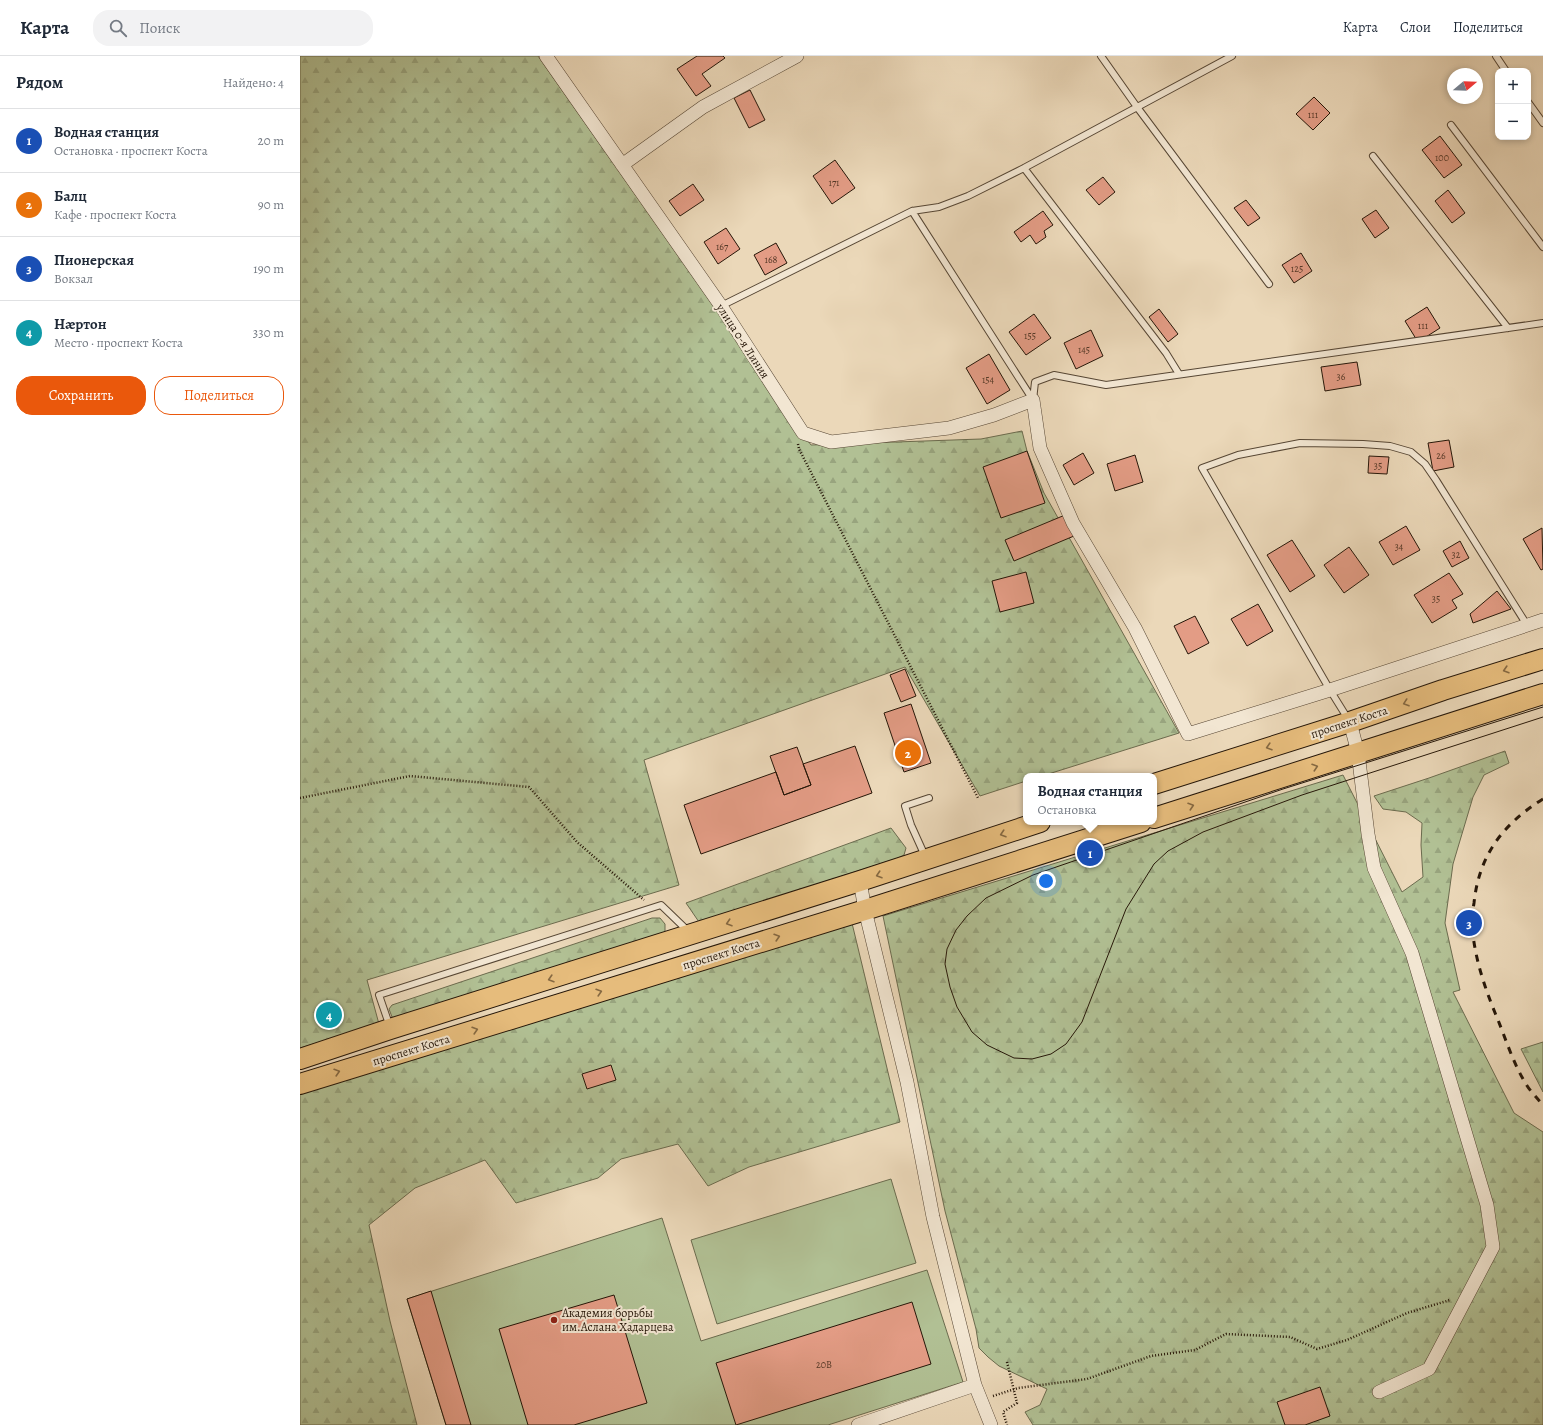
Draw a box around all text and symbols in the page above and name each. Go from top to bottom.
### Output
search box [93,10,373,46]
text: Карта [20,15,69,41]
icon: search [107,17,129,39]
text: Поиск [139,18,180,38]
text: Карта [1343,18,1378,37]
text: Слои [1400,18,1431,37]
text: Поделиться [1453,18,1523,37]
north arrow [1447,68,1483,104]
map controls [1495,68,1531,140]
button: + [1495,68,1531,104]
text: Рядом [16,71,63,94]
text: Найдено: 4 [223,74,284,91]
button: − [1495,104,1531,140]
house number: 111 [1308,108,1319,121]
text: Водная станция [54,122,159,142]
text: 1 [27,132,31,149]
text: 20 m [258,132,284,149]
text: Остановка · проспект Коста [54,142,208,159]
house number: 100 [1435,151,1449,164]
house number: 171 [828,176,840,189]
text: Балц [54,186,87,206]
text: 2 [26,196,32,213]
text: 90 m [258,196,284,213]
text: Кафе · проспект Коста [54,206,176,223]
house number: 167 [716,240,729,253]
text: Пионерская [54,250,134,270]
house number: 168 [765,253,778,266]
text: 3 [26,260,32,277]
text: 190 m [253,260,284,277]
house number: 125 [1291,262,1303,275]
text: Вокзал [54,270,93,287]
street label: улица 0-я Линия [712,300,773,382]
text: Нæртон [54,314,107,334]
house number: 111 [1418,319,1429,332]
text: 4 [26,324,32,341]
text: 330 m [253,324,284,341]
house number: 155 [1024,329,1036,342]
text: Место · проспект Коста [54,334,183,351]
house number: 145 [1078,343,1090,356]
house number: 36 [1337,370,1346,383]
house number: 154 [982,373,995,386]
button: Сохранить [16,376,146,415]
button: Поделиться [154,376,284,415]
house number: 26 [1436,449,1446,462]
house number: 35 [1374,459,1382,472]
house number: 34 [1395,540,1404,553]
house number: 32 [1452,548,1461,561]
house number: 35 [1432,592,1440,605]
one-way arrow [1502,665,1509,674]
one-way arrow [1403,698,1410,706]
street label: проспект Коста [1308,702,1390,742]
pin: 2 [895,738,921,768]
one-way arrow [1266,742,1273,751]
one-way arrow [1311,763,1318,772]
popup [1023,773,1157,825]
text: Водная станция [1037,781,1143,801]
text: Остановка [1037,801,1097,818]
one-way arrow [1188,802,1195,811]
one-way arrow [999,830,1006,838]
pin: 1 [1077,838,1103,868]
one-way arrow [876,870,883,878]
your location [1036,871,1056,891]
pin: 3 [1456,908,1482,938]
one-way arrow [725,918,732,927]
one-way arrow [773,933,780,942]
street label: проспект Коста [680,935,762,973]
one-way arrow [548,974,555,983]
one-way arrow [595,988,602,997]
pin: 4 [316,1000,342,1030]
one-way arrow [471,1026,478,1035]
street label: проспект Коста [370,1031,452,1069]
one-way arrow [334,1068,341,1077]
place label: Академия борьбы им.Аслана Хадарцева [561,1305,674,1335]
marker: Академия борьбы им.Аслана Хадарцева [549,1315,559,1325]
house number: 20В [816,1358,832,1371]

